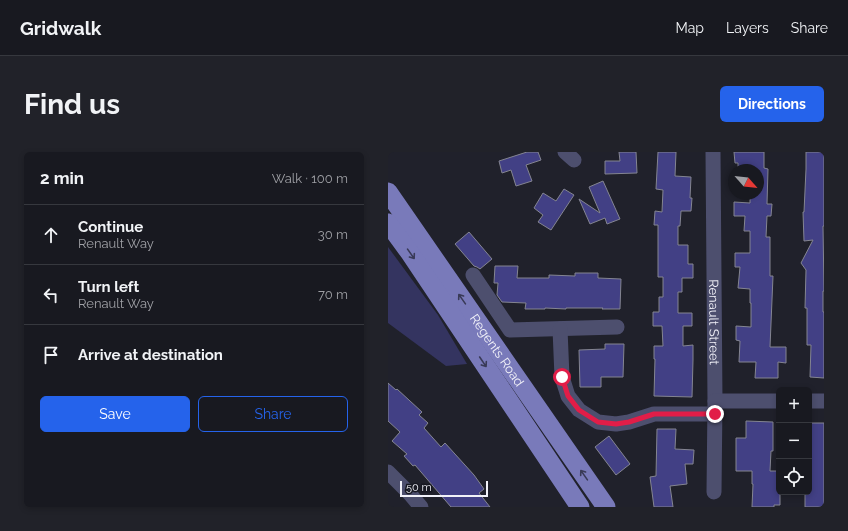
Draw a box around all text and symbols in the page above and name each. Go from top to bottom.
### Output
text: Gridwalk [20,17,101,39]
text: Map [676,20,704,36]
text: Layers [726,20,769,36]
text: Share [791,20,828,36]
button: Directions [720,86,824,122]
text: Find us [24,88,120,121]
north arrow [728,164,764,200]
text: 2 min [40,168,84,188]
text: Walk · 100 m [272,171,348,186]
text: Continue [78,218,143,236]
icon: ahead [40,224,62,246]
text: 30 m [318,227,348,242]
text: Renault Way [78,236,154,251]
one-way arrow [407,249,415,260]
text: Turn left [78,278,139,296]
street label: Renault Street [707,279,722,366]
icon: left [40,284,62,306]
text: 70 m [318,287,348,302]
one-way arrow [458,294,466,305]
text: Renault Way [78,296,154,311]
street label: Regents Road [467,311,527,389]
icon: arrive [40,344,62,366]
text: Arrive at destination [78,346,223,364]
one-way arrow [479,356,487,367]
route start [553,368,571,386]
map controls [776,387,812,495]
button: + [776,387,812,423]
button: Save [40,396,190,432]
button: Share [198,396,348,432]
route end [706,405,724,423]
button: − [776,423,812,459]
button: locate [776,459,812,495]
one-way arrow [580,470,588,481]
scale bar [400,479,488,498]
text: 50 m [406,481,432,494]

